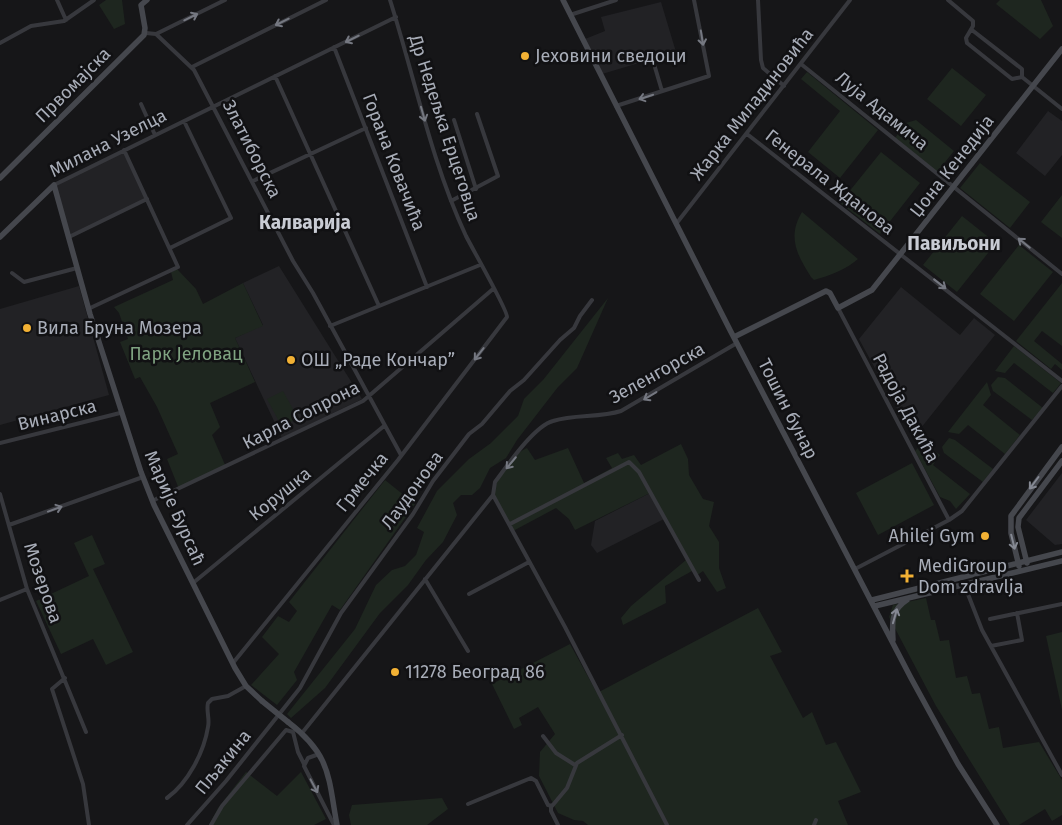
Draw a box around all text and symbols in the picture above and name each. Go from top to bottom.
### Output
one-way arrow [183,12,198,22]
one-way arrow [275,17,290,27]
street label: Жарка Миладиновића [686,23,818,185]
one-way arrow [698,29,708,45]
street label: Др Недељка Ерцеговца [404,31,486,224]
one-way arrow [345,34,360,44]
street label: Првомајска [31,43,115,127]
place label: Јеховини сведоци [535,45,687,67]
marker: Јеховини сведоци [519,50,531,62]
street label: Луја Адамича [831,67,933,155]
street label: Горана Ковачића [358,90,430,234]
one-way arrow [638,92,654,102]
street label: Златиборска [218,96,286,202]
street label: Милана Узелца [46,104,170,182]
one-way arrow [418,106,428,122]
street label: Џона Кенедија [905,110,999,222]
street label: Генерала Жданова [761,125,899,239]
district label: Калварија [259,211,351,234]
district label: Павиљони [907,232,1001,255]
one-way arrow [1018,238,1031,249]
one-way arrow [933,279,946,290]
place label: Вила Бруна Мозера [37,317,202,339]
marker: Вила Бруна Мозера [21,322,33,334]
street label: Зеленгорска [605,338,709,408]
park label: Парк Јеловац [129,343,243,365]
one-way arrow [474,347,485,360]
place label: ОШ „Раде Кончар” [301,349,455,371]
street label: Радоја Дакића [868,350,944,466]
marker: ОШ „Раде Кончар” [285,354,297,366]
street label: Тошин бунар [753,355,823,463]
street label: Карла Сопрона [239,376,363,454]
one-way arrow [644,391,658,401]
street label: Винарска [15,395,99,435]
street label: Марије Бурсаћ [140,447,210,569]
street label: Лаудонова [376,447,448,533]
street label: Грмечка [331,448,393,516]
one-way arrow [505,456,516,469]
street label: Корушка [245,462,315,526]
one-way arrow [1029,476,1040,489]
one-way arrow [47,503,63,513]
place label: Ahilej Gym [889,525,975,547]
marker: Ahilej Gym [979,530,991,542]
one-way arrow [1009,534,1018,550]
street label: Мозерова [19,540,67,626]
place label: MediGroup Dom zdravlja [918,555,1024,598]
marker: MediGroup Dom zdravlja [900,569,914,583]
one-way arrow [890,608,900,624]
place label: 11278 Београд 86 [405,661,544,683]
marker: 11278 Београд 86 [389,666,401,678]
street label: Пљакина [190,725,256,799]
one-way arrow [310,778,319,793]

